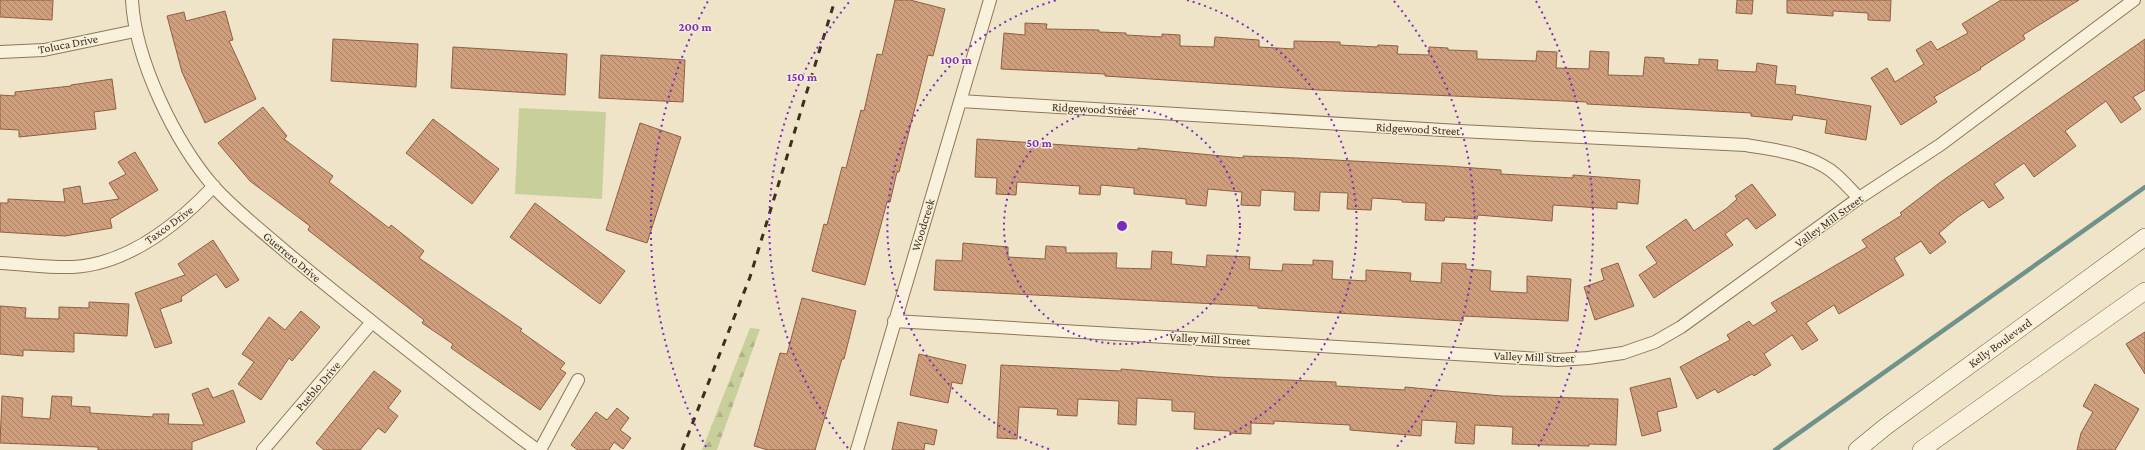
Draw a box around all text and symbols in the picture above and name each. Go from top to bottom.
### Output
text: 200 m [678,20,712,34]
street label: Toluca Drive [37,31,99,57]
text: 100 m [940,53,973,67]
text: 150 m [787,70,818,84]
street label: Ridgewood Street [1051,100,1138,118]
street label: Ridgewood Street [1375,120,1462,138]
text: 50 m [1026,136,1053,150]
street label: Valley Mill Street [1792,191,1867,250]
street label: Woodcreek [908,197,938,253]
street label: Taxco Drive [142,203,196,247]
centre of rings [1115,219,1129,233]
street label: Guerrero Drive [260,229,324,285]
street label: Kelly Boulevard [1966,315,2035,371]
street label: Valley Mill Street [1169,330,1252,348]
street label: Valley Mill Street [1493,349,1576,365]
street label: Pueblo Drive [293,358,343,414]

